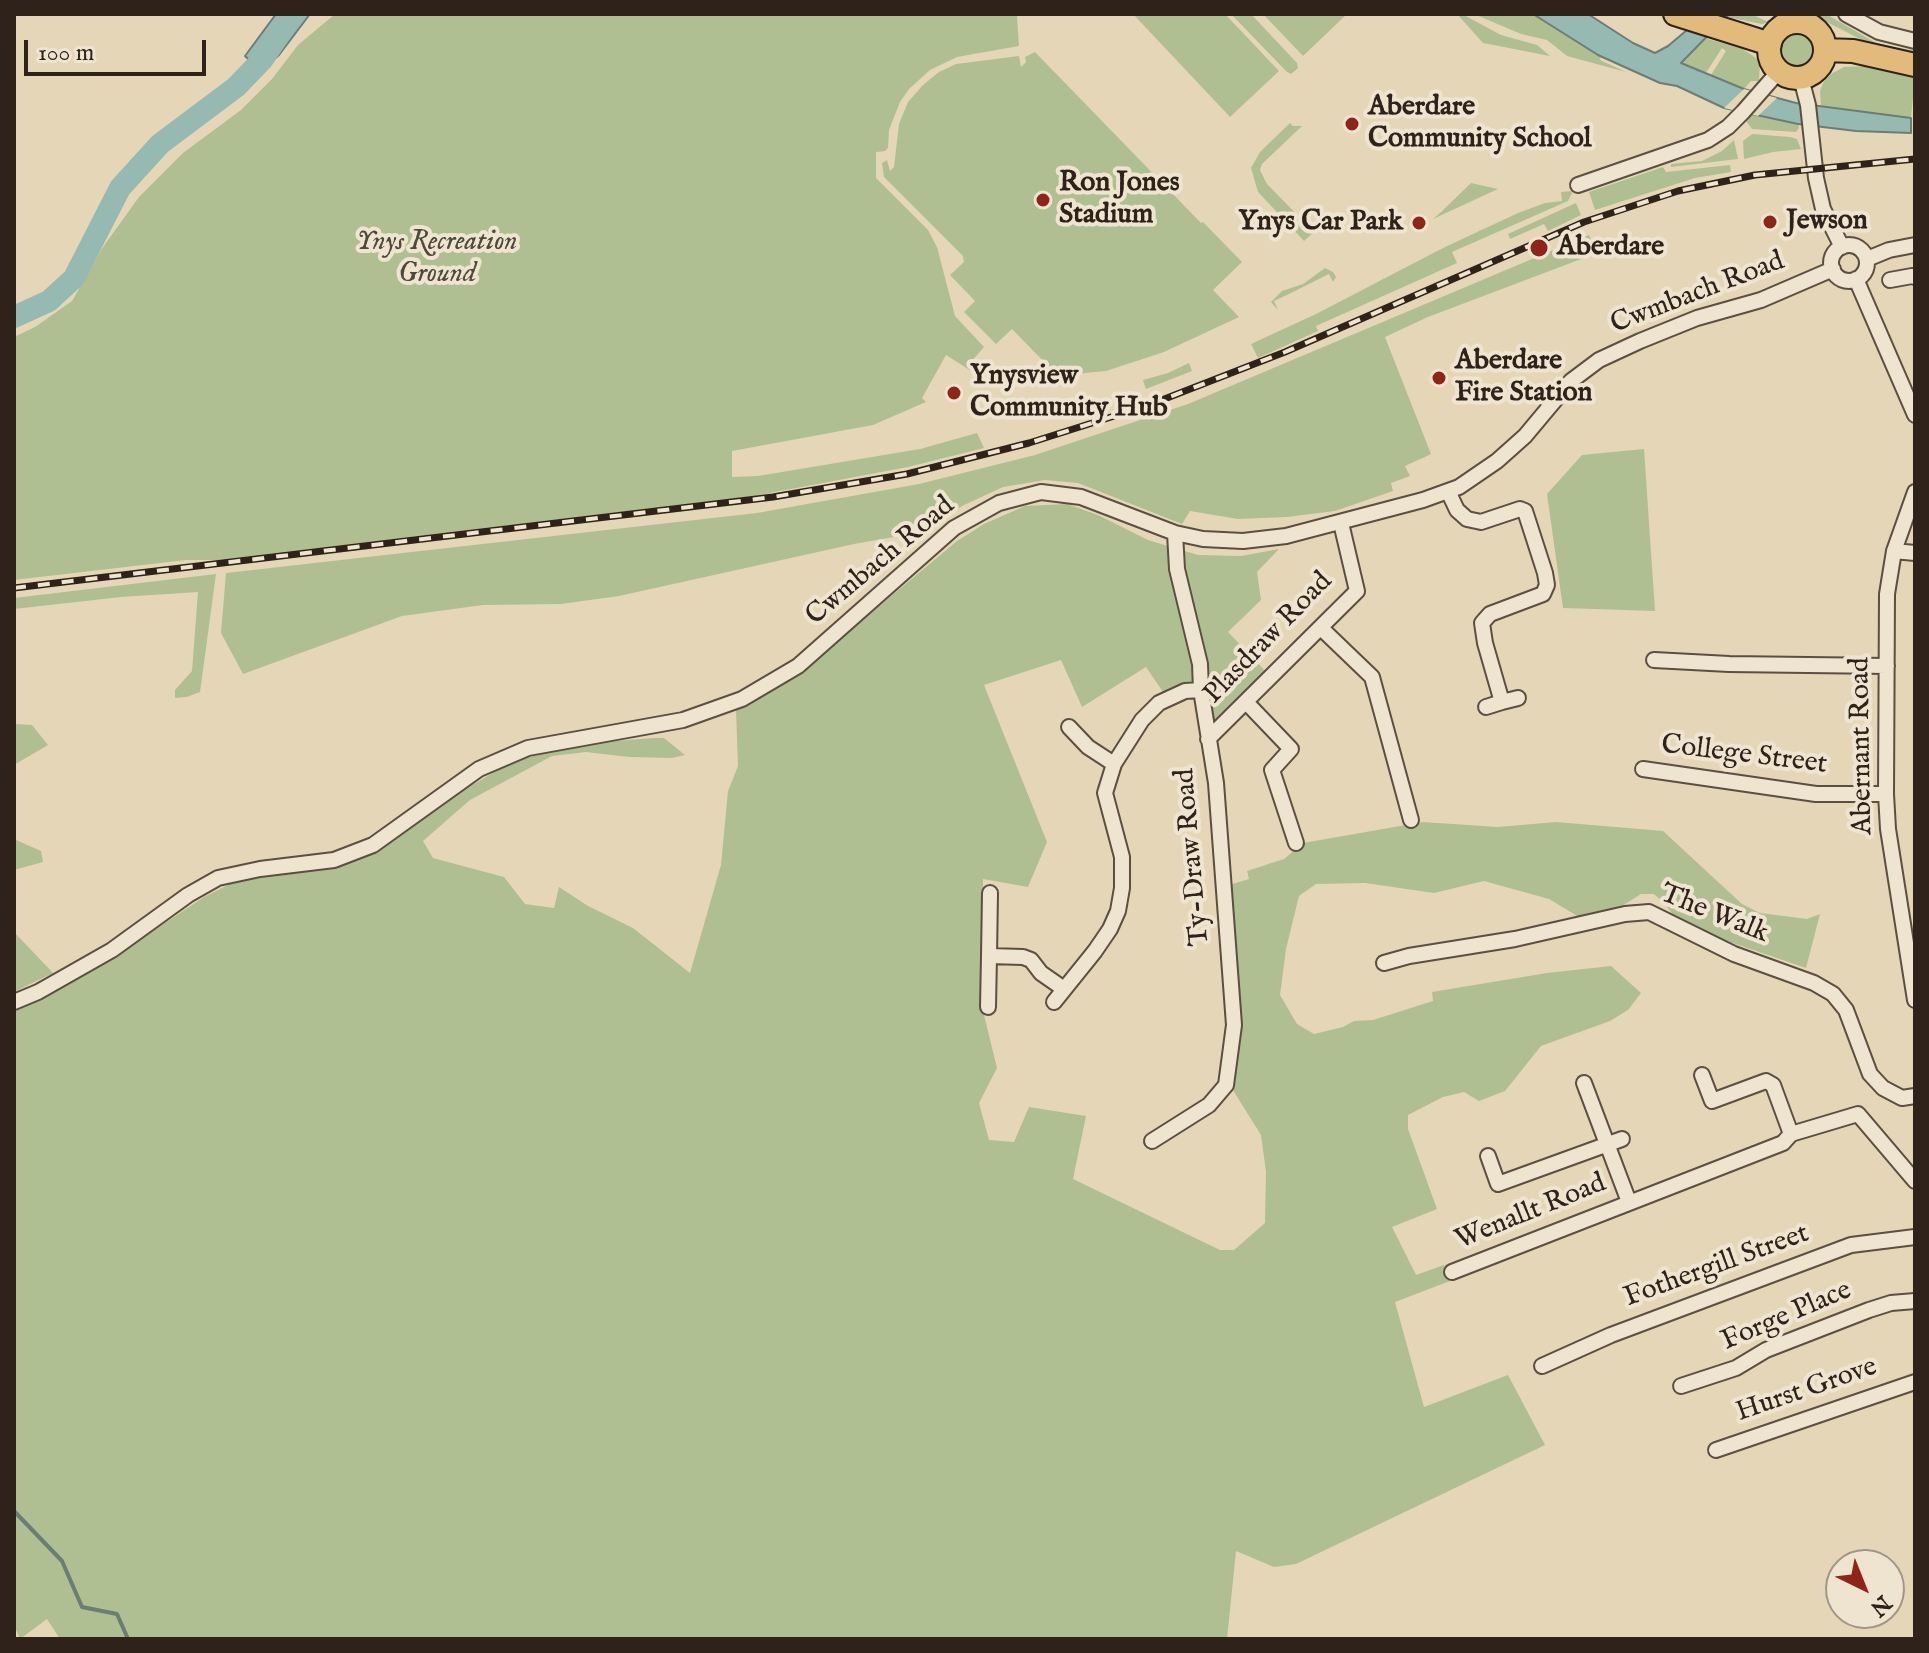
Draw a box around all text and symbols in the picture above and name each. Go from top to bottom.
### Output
scale bar [28,24,210,74]
text: 100 m [38,38,94,69]
place label: Aberdare Community School [1368,91,1591,157]
marker: Aberdare Community School [1343,115,1361,133]
place label: Ron Jones Stadium [1059,167,1179,233]
marker: Ron Jones Stadium [1034,191,1052,209]
place label: Jewson [1786,205,1868,239]
place label: Ynys Car Park [1238,206,1403,240]
marker: Jewson [1761,213,1779,231]
marker: Ynys Car Park [1410,214,1428,232]
park label: Ynys Recreation Ground [357,226,517,292]
place label: Aberdare [1557,231,1664,265]
marker: Aberdare [1528,237,1550,259]
street label: Cwmbach Road [1606,245,1790,343]
place label: Aberdare Fire Station [1455,345,1592,411]
place label: Ynysview Community Hub [970,360,1168,426]
marker: Aberdare Fire Station [1430,369,1448,387]
marker: Ynysview Community Hub [945,384,963,402]
street label: Cwmbach Road [800,490,962,634]
street label: Plasdraw Road [1198,566,1340,712]
street label: Abernant Road [1845,657,1881,835]
street label: College Street [1659,729,1829,783]
street label: Ty-Draw Road [1170,767,1218,947]
street label: The Walk [1655,878,1773,952]
street label: Wenallt Road [1451,1168,1611,1258]
street label: Fothergill Street [1620,1218,1814,1316]
street label: Forge Place [1717,1275,1857,1359]
street label: Hurst Grove [1732,1351,1882,1431]
north arrow [1825,1549,1905,1629]
text: N [1863,1588,1897,1622]

